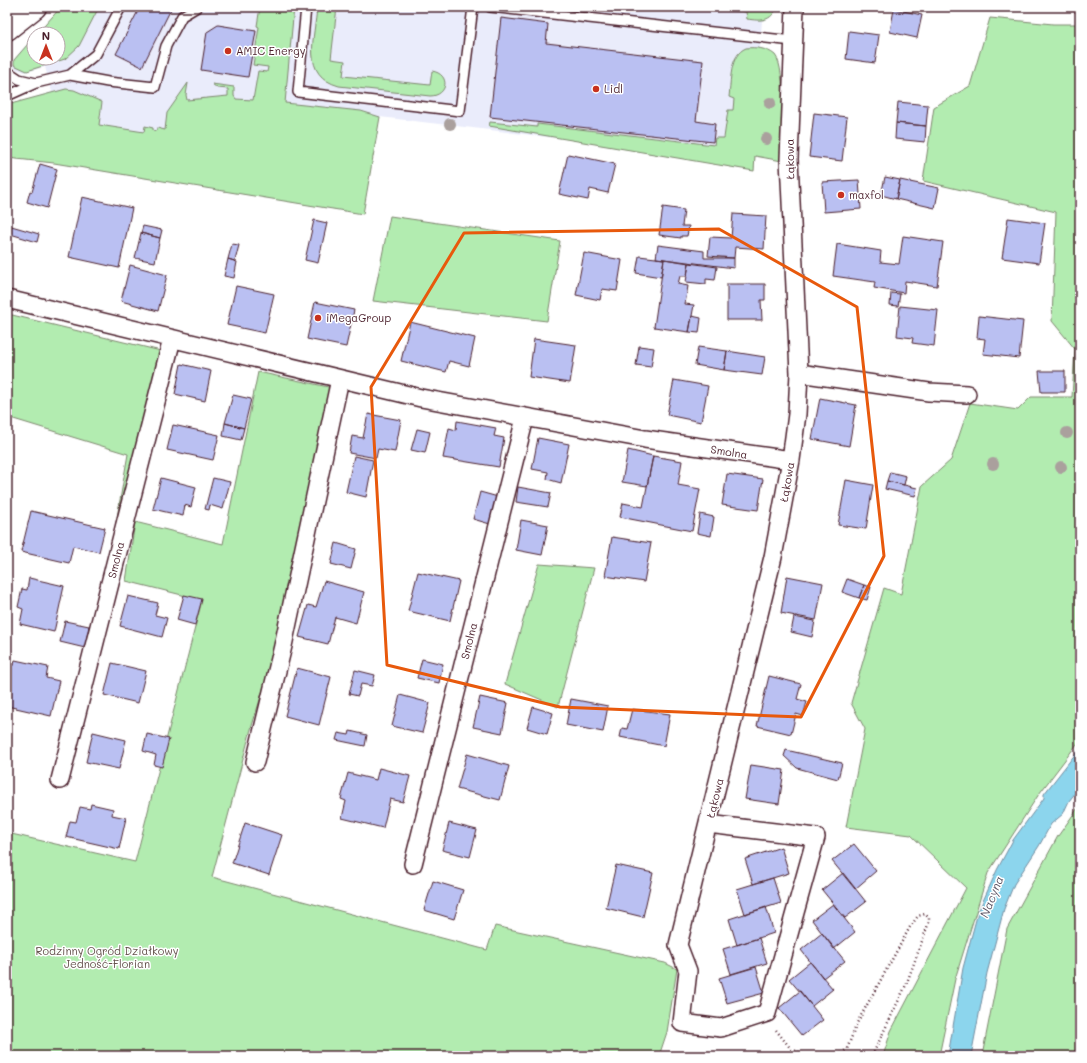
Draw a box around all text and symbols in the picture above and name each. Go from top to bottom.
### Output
north arrow [26,26,66,66]
text: N [42,28,50,43]
place label: AMIC Energy [236,43,306,58]
marker: AMIC Energy [223,46,233,56]
place label: Lidl [604,81,623,96]
marker: Lidl [591,84,601,94]
street label: Łąkowa [782,139,797,179]
place label: maxfol [849,187,884,202]
marker: maxfol [836,190,846,200]
place label: iMegaGroup [326,310,391,325]
marker: iMegaGroup [313,313,323,323]
street label: Smolna [710,441,749,462]
street label: Łąkowa [776,461,797,503]
street label: Smolna [104,540,127,580]
street label: Smolna [457,621,480,661]
street label: Łąkowa [702,776,727,819]
water label: Nacyna [975,873,1007,920]
park label: Rodzinny Ogród Działkowy Jedność-Florian [35,943,179,971]

